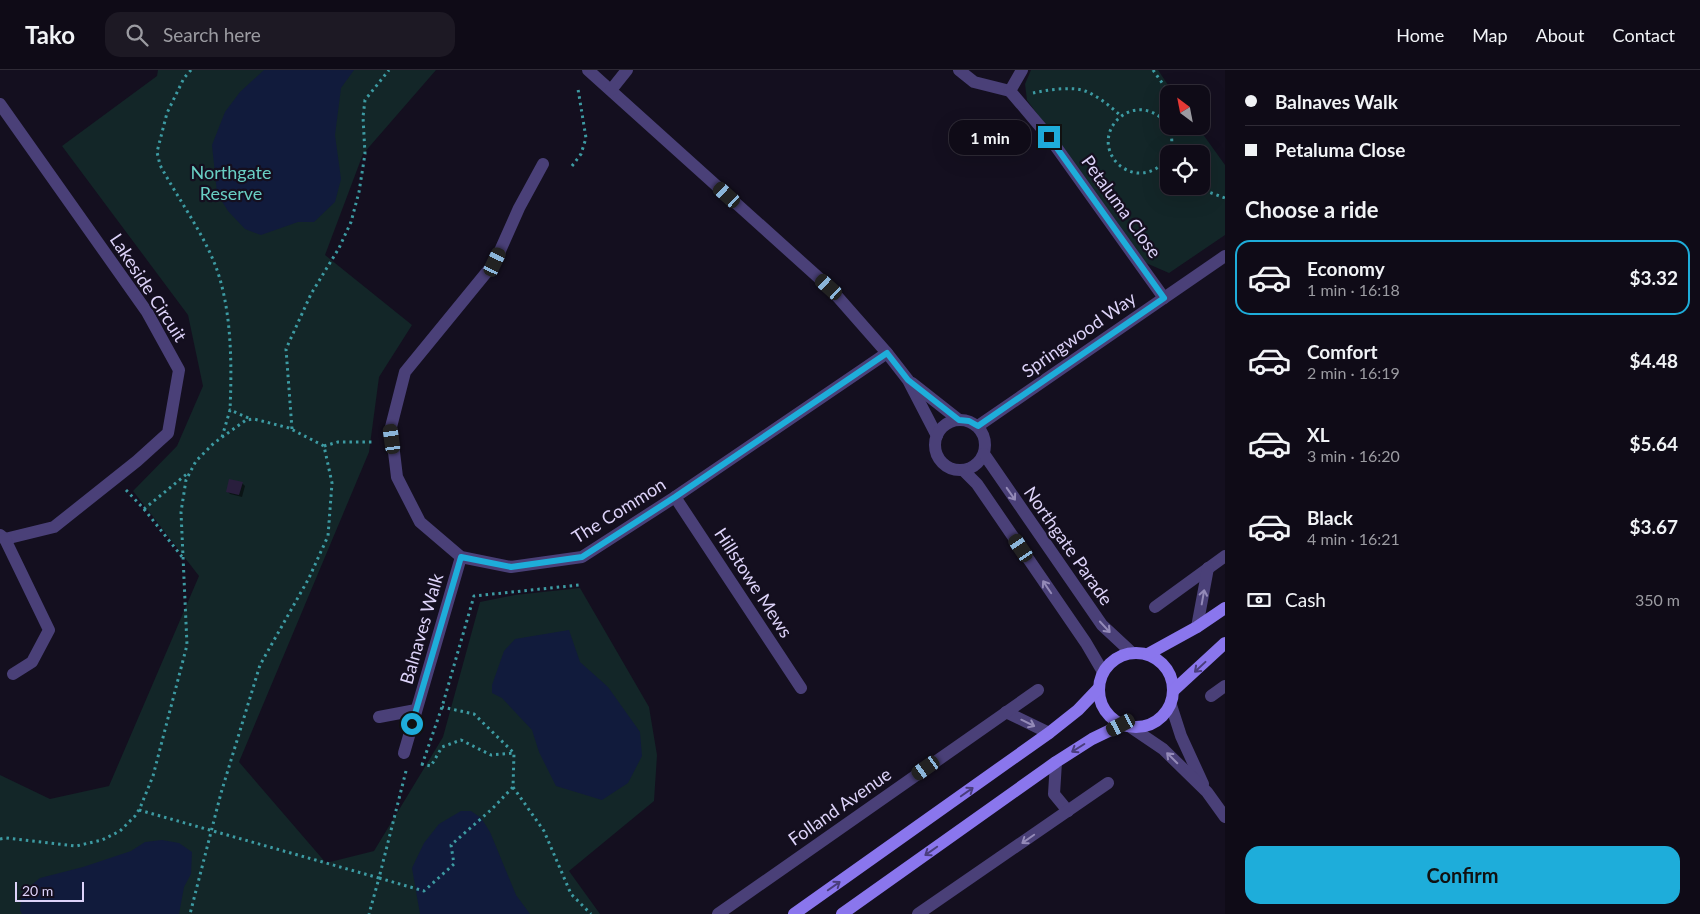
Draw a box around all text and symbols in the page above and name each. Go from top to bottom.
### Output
search box [105,12,455,57]
text: Tako [25,20,75,49]
icon: search [123,21,151,49]
text: Search here [163,23,261,46]
text: Home [1396,24,1444,46]
text: Map [1472,24,1508,46]
text: About [1536,24,1585,46]
text: Contact [1613,24,1675,46]
north arrow [1160,85,1210,135]
map controls [1160,85,1210,195]
text: Balnaves Walk [1275,90,1398,113]
callout: 1 min [949,120,1032,154]
route end [1038,126,1060,148]
text: 1 min [970,128,1010,147]
text: Petaluma Close [1275,138,1405,161]
button: locate [1160,145,1210,195]
street label: Petaluma Close [1077,151,1166,262]
park label: Northgate Reserve [191,161,271,204]
car [710,179,743,211]
text: Choose a ride [1245,196,1379,223]
street label: Lakeside Circuit [106,229,192,346]
car [481,245,508,279]
icon: car [1247,255,1292,300]
text: Economy [1307,257,1385,280]
text: $3.32 [1629,266,1678,289]
car [812,271,845,303]
text: 1 min · 16:18 [1307,280,1400,299]
street label: Springwood Way [1017,286,1140,382]
icon: car [1247,338,1292,383]
text: Comfort [1307,340,1378,363]
text: $4.48 [1629,349,1678,372]
text: 2 min · 16:19 [1307,363,1400,382]
icon: car [1247,421,1292,466]
car [382,423,401,455]
text: XL [1307,423,1330,446]
text: $5.64 [1629,432,1678,455]
text: 3 min · 16:20 [1307,446,1400,465]
street label: The Common [567,473,669,548]
street label: Northgate Parade [1020,482,1118,609]
one-way arrow [1006,487,1016,501]
icon: car [1247,504,1292,549]
text: Black [1307,506,1353,529]
text: $3.67 [1629,515,1678,538]
street label: Hillstowe Mews [710,523,798,642]
text: 4 min · 16:21 [1307,529,1400,548]
car [1006,531,1035,565]
street label: Balnaves Walk [395,570,448,687]
one-way arrow [1042,580,1052,594]
icon: cash [1245,586,1273,614]
text: Cash [1285,588,1326,611]
one-way arrow [1198,590,1208,606]
text: 350 m [1635,590,1680,609]
one-way arrow [1099,621,1111,633]
one-way arrow [1193,661,1206,673]
car [1104,712,1137,738]
route start [401,713,423,735]
one-way arrow [1020,718,1035,728]
one-way arrow [1072,743,1086,753]
one-way arrow [1166,752,1178,764]
car [909,753,942,783]
street label: Folland Avenue [784,763,895,850]
one-way arrow [959,787,973,797]
one-way arrow [1021,834,1035,844]
one-way arrow [924,846,938,856]
button: Confirm [1245,846,1680,904]
scale bar [15,879,84,902]
one-way arrow [827,881,841,891]
text: 20 m [22,882,53,899]

